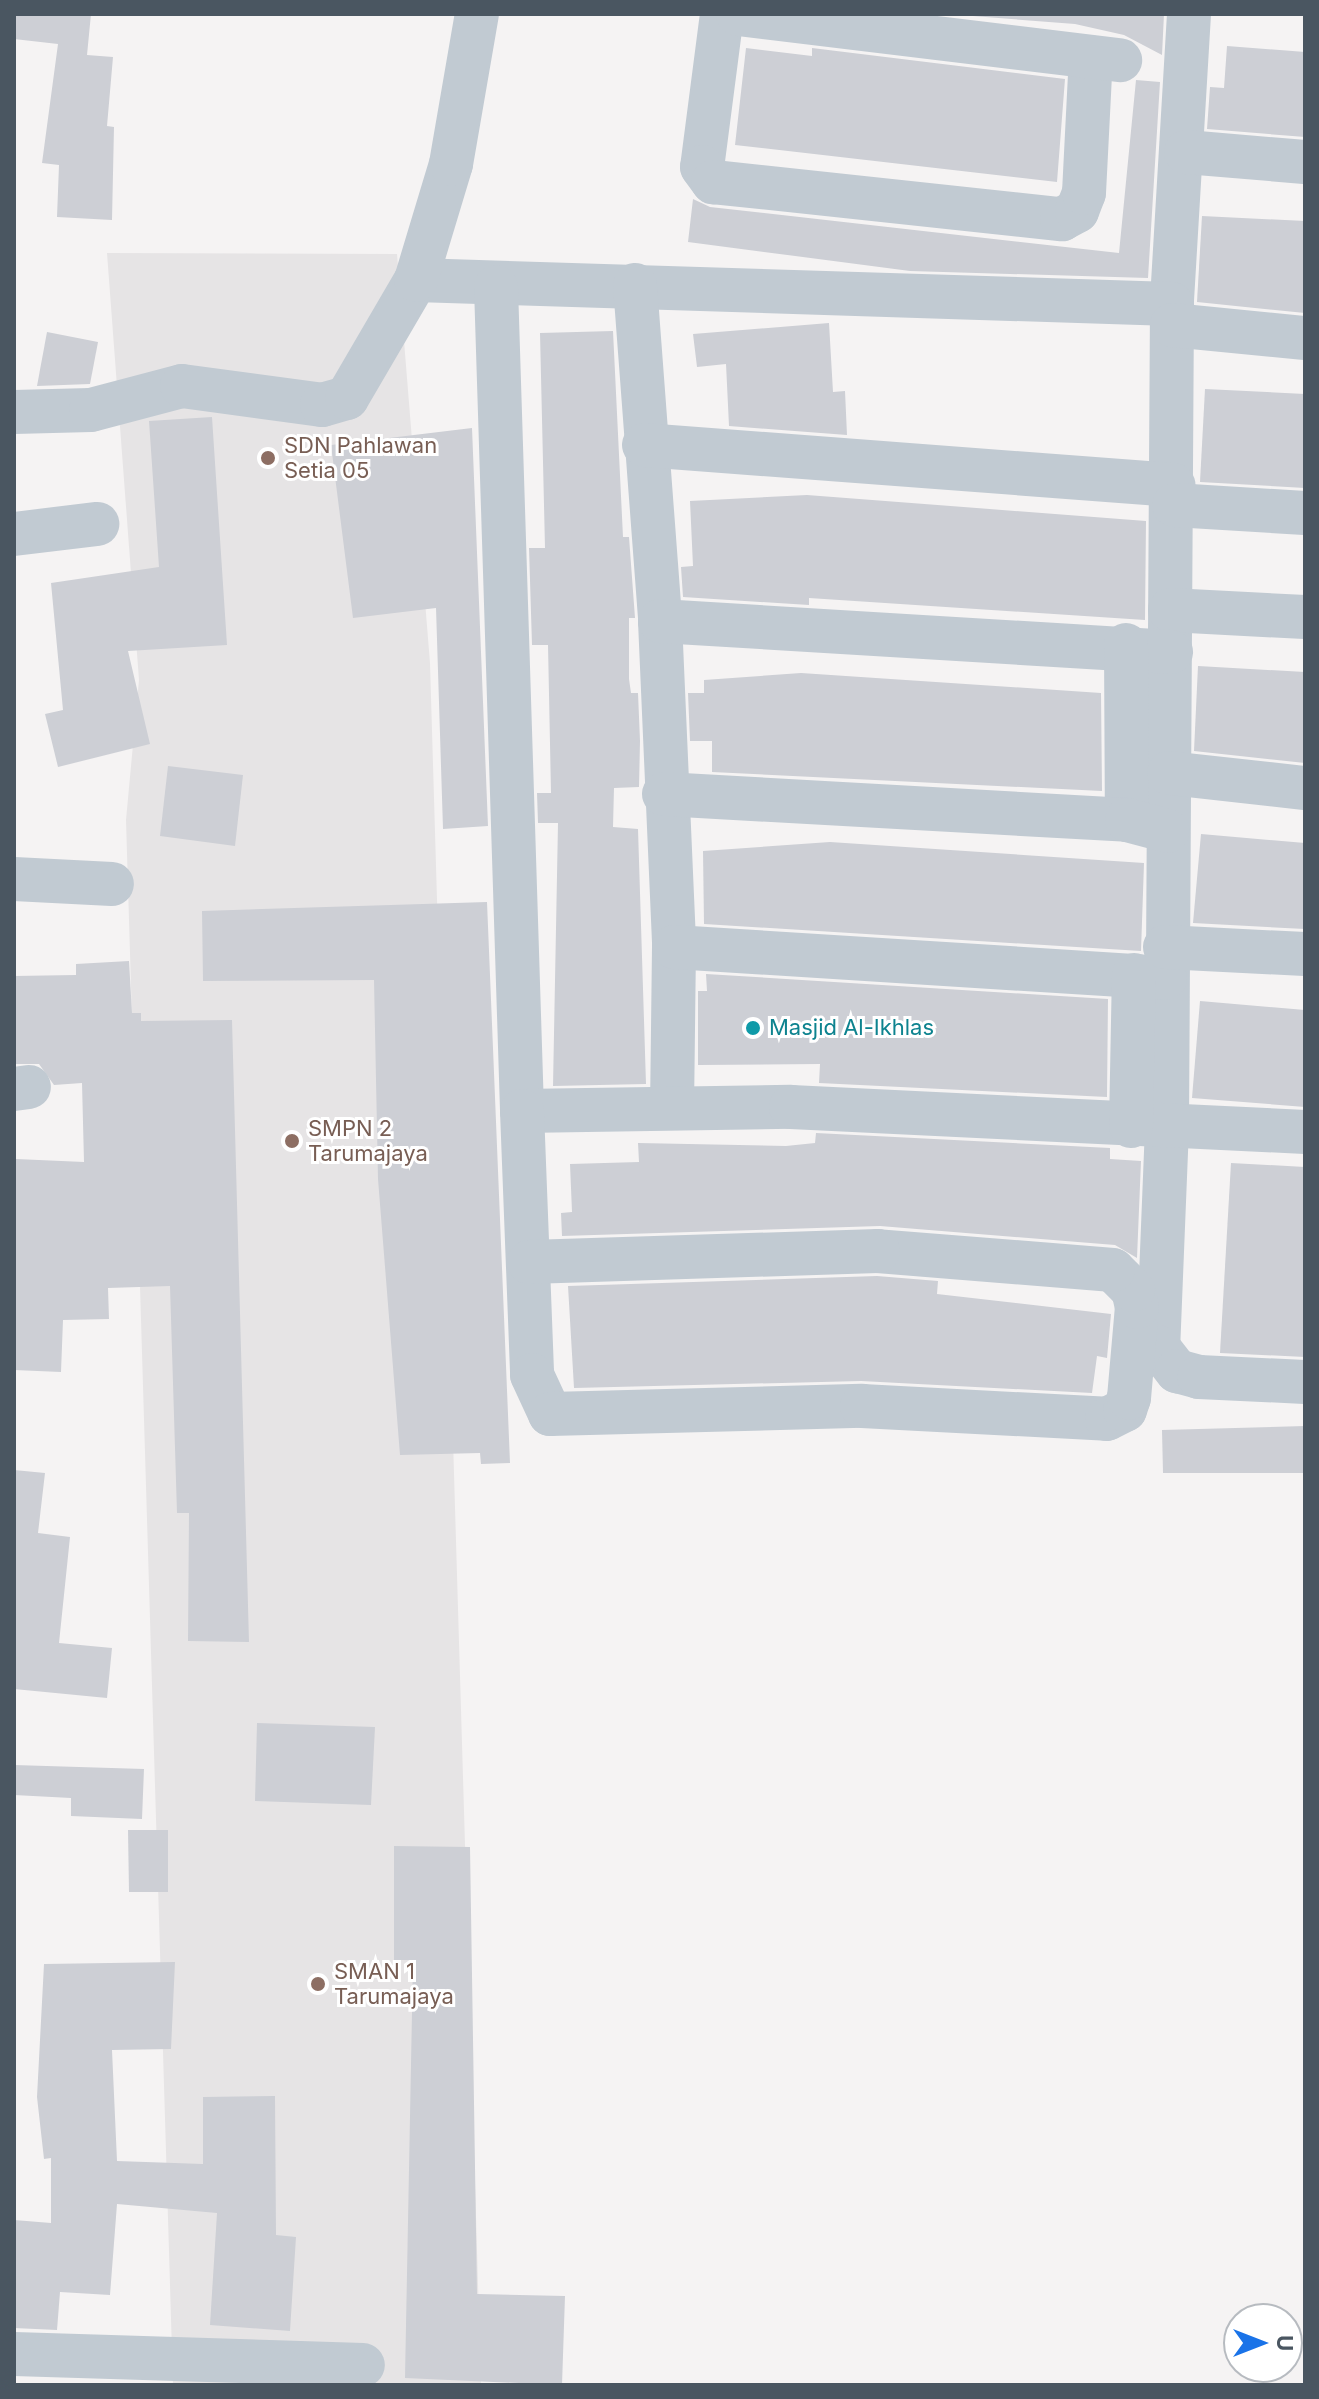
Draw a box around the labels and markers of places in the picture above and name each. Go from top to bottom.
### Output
place label: SDN Pahlawan Setia 05 [284,432,437,484]
marker: SDN Pahlawan Setia 05 [259,449,277,467]
place label: Masjid Al-Ikhlas [769,1015,934,1041]
marker: Masjid Al-Ikhlas [744,1019,762,1037]
place label: SMPN 2 Tarumajaya [308,1115,428,1166]
marker: SMPN 2 Tarumajaya [283,1132,301,1150]
place label: SMAN 1 Tarumajaya [334,1958,454,2010]
marker: SMAN 1 Tarumajaya [309,1975,327,1993]

